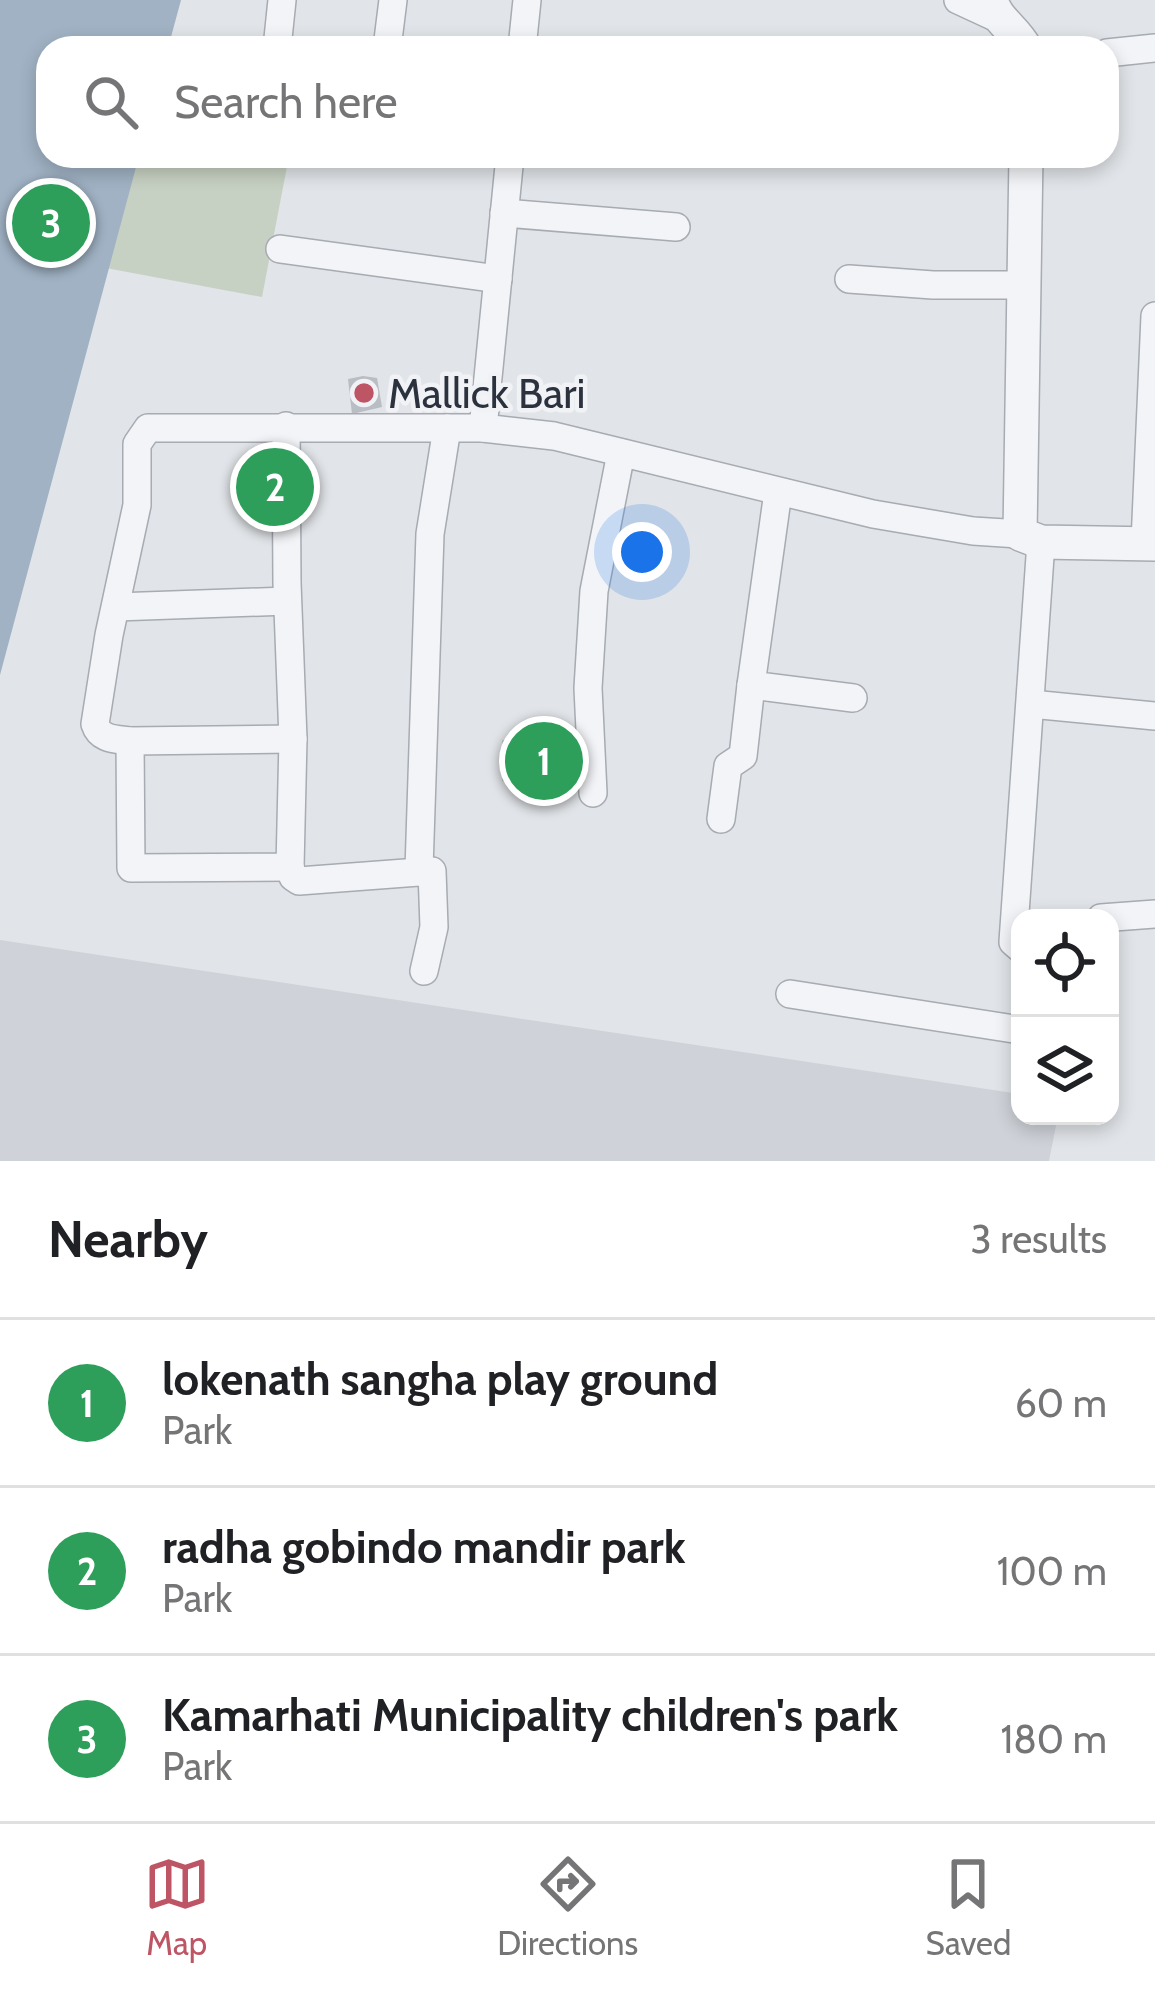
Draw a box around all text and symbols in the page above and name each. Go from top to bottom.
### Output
search box [36,36,1119,168]
icon: search [78,69,144,135]
text: Search here [174,75,398,129]
pin: 3 [12,178,90,268]
place label: Mallick Bari [388,367,585,419]
marker: Mallick Bari [351,380,377,406]
pin: 2 [236,442,314,532]
your location [612,522,672,582]
pin: 1 [505,716,583,806]
map controls [1011,909,1119,1125]
button: locate [1011,909,1119,1017]
button: layers [1011,1017,1119,1125]
text: Nearby [48,1208,208,1270]
text: 3 results [970,1215,1107,1263]
text: lokenath sangha play ground [162,1352,718,1406]
text: 1 [80,1379,94,1427]
text: 60 m [1015,1379,1107,1427]
text: Park [162,1406,232,1454]
text: radha gobindo mandir park [162,1520,686,1574]
text: 2 [77,1547,97,1595]
text: 100 m [997,1547,1107,1595]
text: Park [162,1574,232,1622]
text: Kamarhati Municipality children's park [162,1688,898,1742]
text: 3 [76,1715,98,1763]
text: 180 m [1000,1715,1107,1763]
text: Park [162,1742,232,1790]
tab: Map [144,1851,210,1963]
tab: Directions [497,1851,638,1963]
tab: Saved [926,1851,1011,1963]

